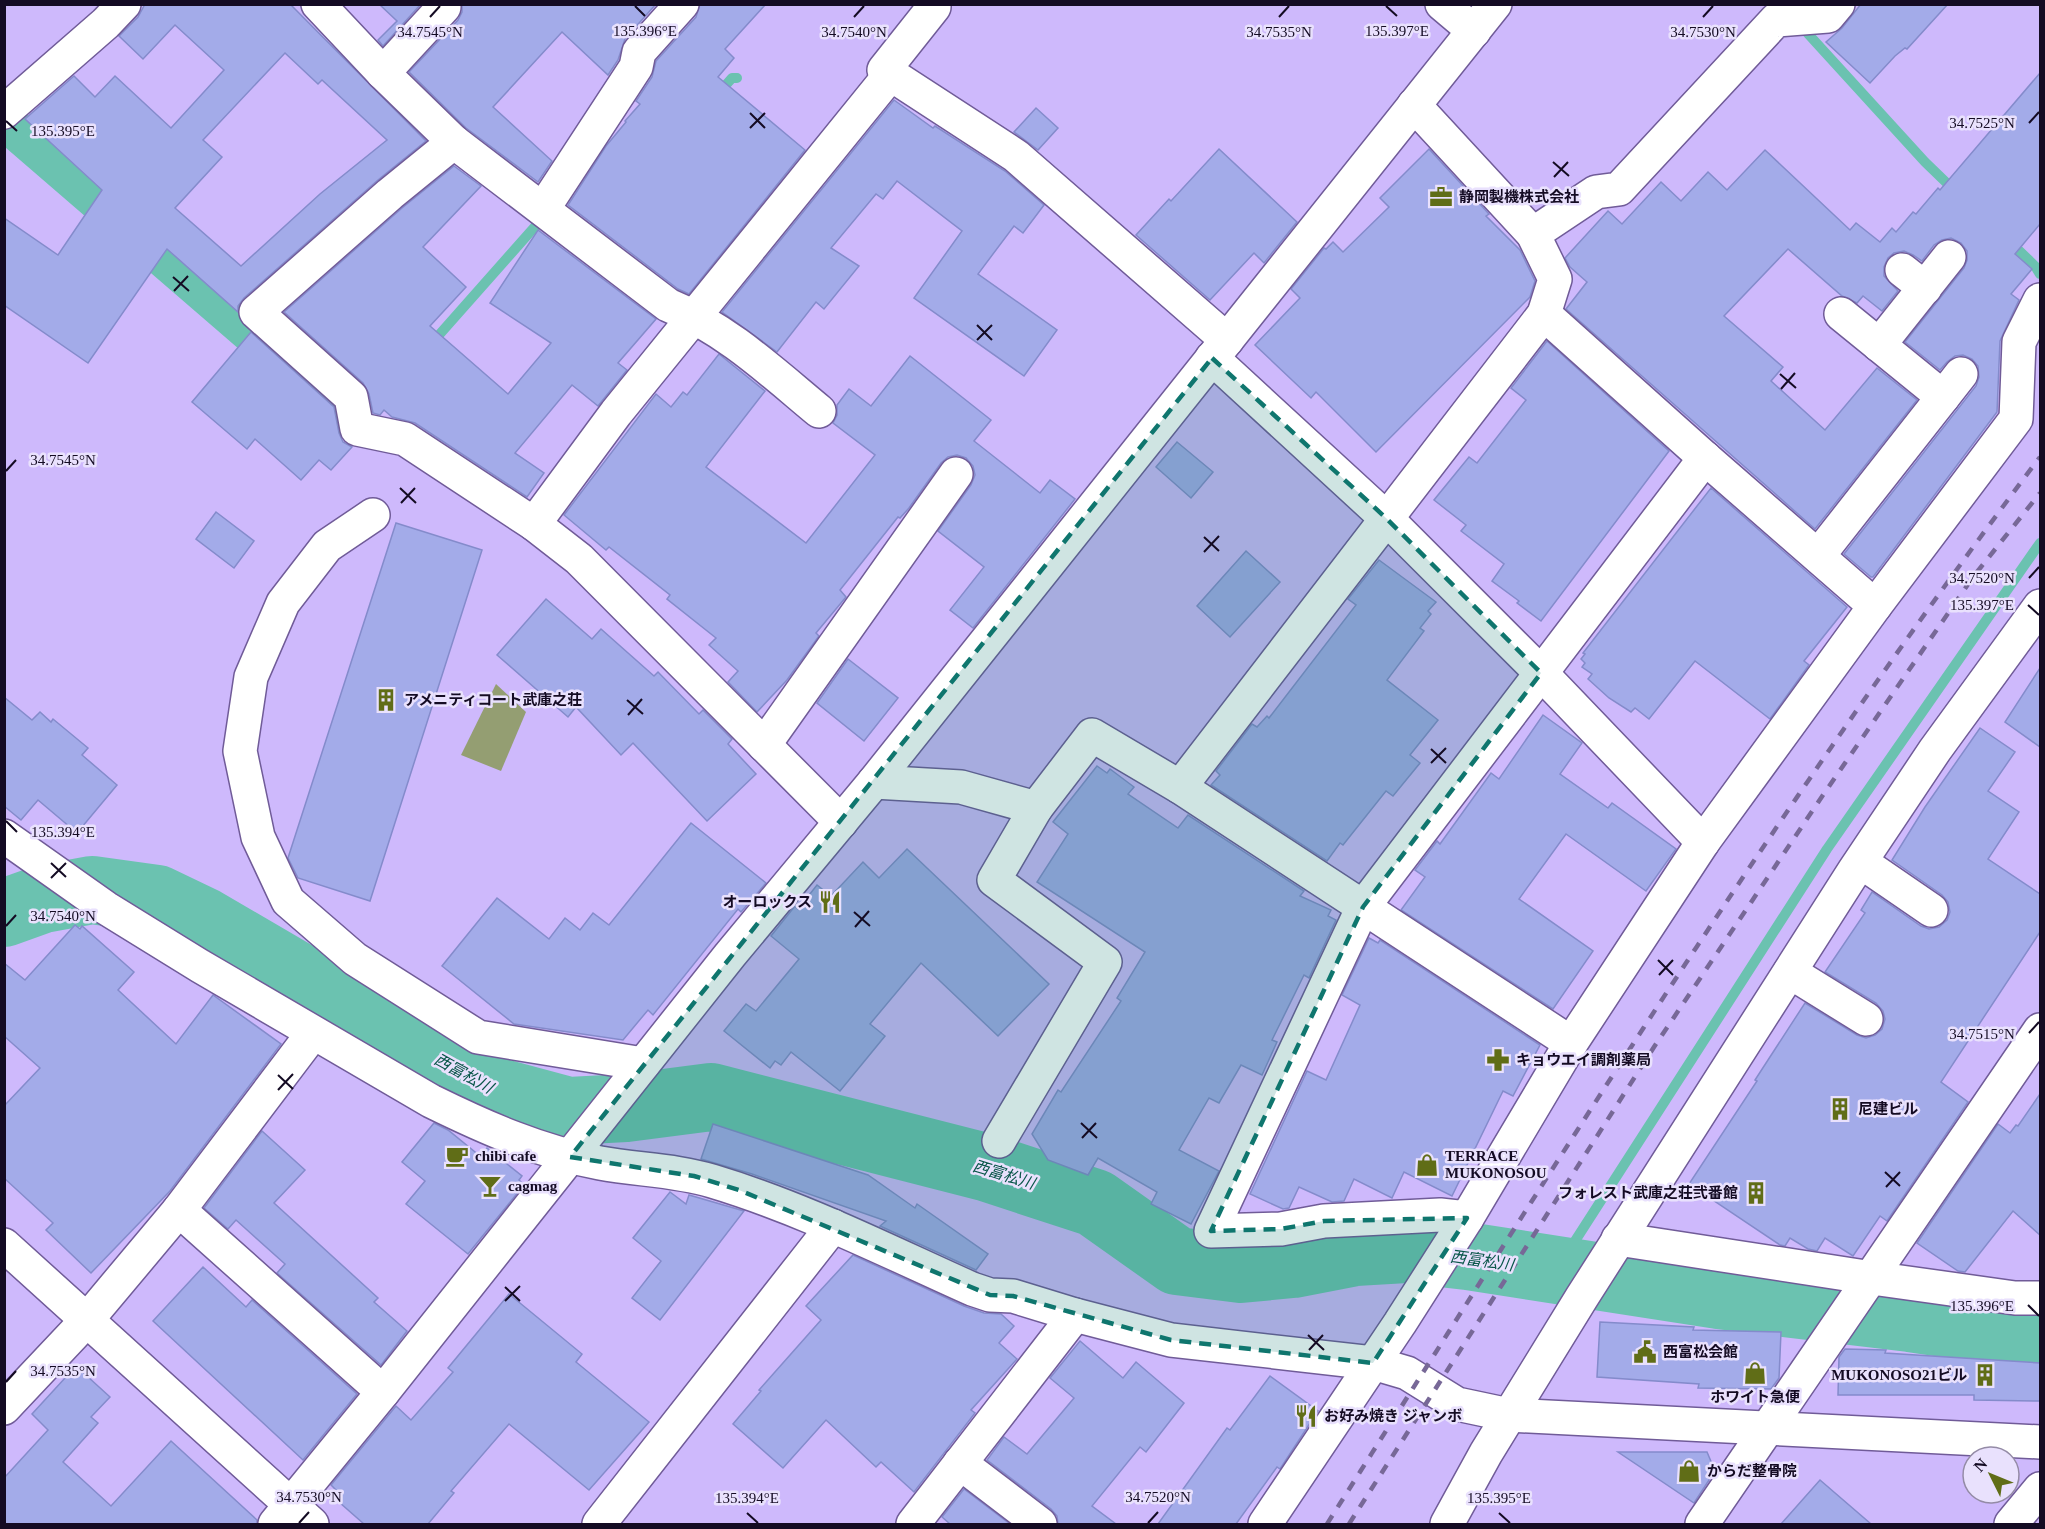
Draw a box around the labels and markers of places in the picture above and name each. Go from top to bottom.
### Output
office icon: 静岡製機株式会社 [1428,184,1454,210]
place label: 静岡製機株式会社 [1459,188,1579,205]
building icon: アメニティコート武庫之荘 [373,687,399,713]
place label: アメニティコート武庫之荘 [404,692,582,708]
restaurant icon: オーロックス [817,889,843,915]
place label: オーロックス [722,894,812,910]
pharmacy icon: キョウエイ調剤薬局 [1485,1047,1511,1073]
place label: キョウエイ調剤薬局 [1516,1052,1651,1068]
building icon: 尼建ビル [1827,1096,1853,1122]
place label: 尼建ビル [1858,1101,1918,1117]
cafe icon: chibi cafe [444,1143,470,1169]
place label: chibi cafe [475,1148,537,1164]
place label: TERRACE MUKONOSOU [1445,1148,1547,1181]
shop icon: TERRACE MUKONOSOU [1414,1152,1440,1178]
bar icon: cagmag [477,1173,503,1199]
place label: cagmag [508,1178,558,1194]
building icon: フォレスト武庫之荘弐番館 [1743,1180,1769,1206]
place label: フォレスト武庫之荘弐番館 [1558,1185,1738,1201]
public building icon: 西富松会館 [1632,1339,1658,1365]
place label: 西富松会館 [1663,1344,1738,1360]
shop icon: ホワイト急便 [1742,1360,1768,1386]
building icon: MUKONOSO21ビル [1972,1362,1998,1388]
place label: MUKONOSO21ビル [1831,1367,1967,1383]
place label: ホワイト急便 [1710,1389,1800,1405]
restaurant icon: お好み焼き ジャンボ [1293,1403,1319,1429]
place label: お好み焼き ジャンボ [1324,1408,1462,1424]
shop icon: からだ整骨院 [1676,1458,1702,1484]
place label: からだ整骨院 [1707,1463,1797,1479]

